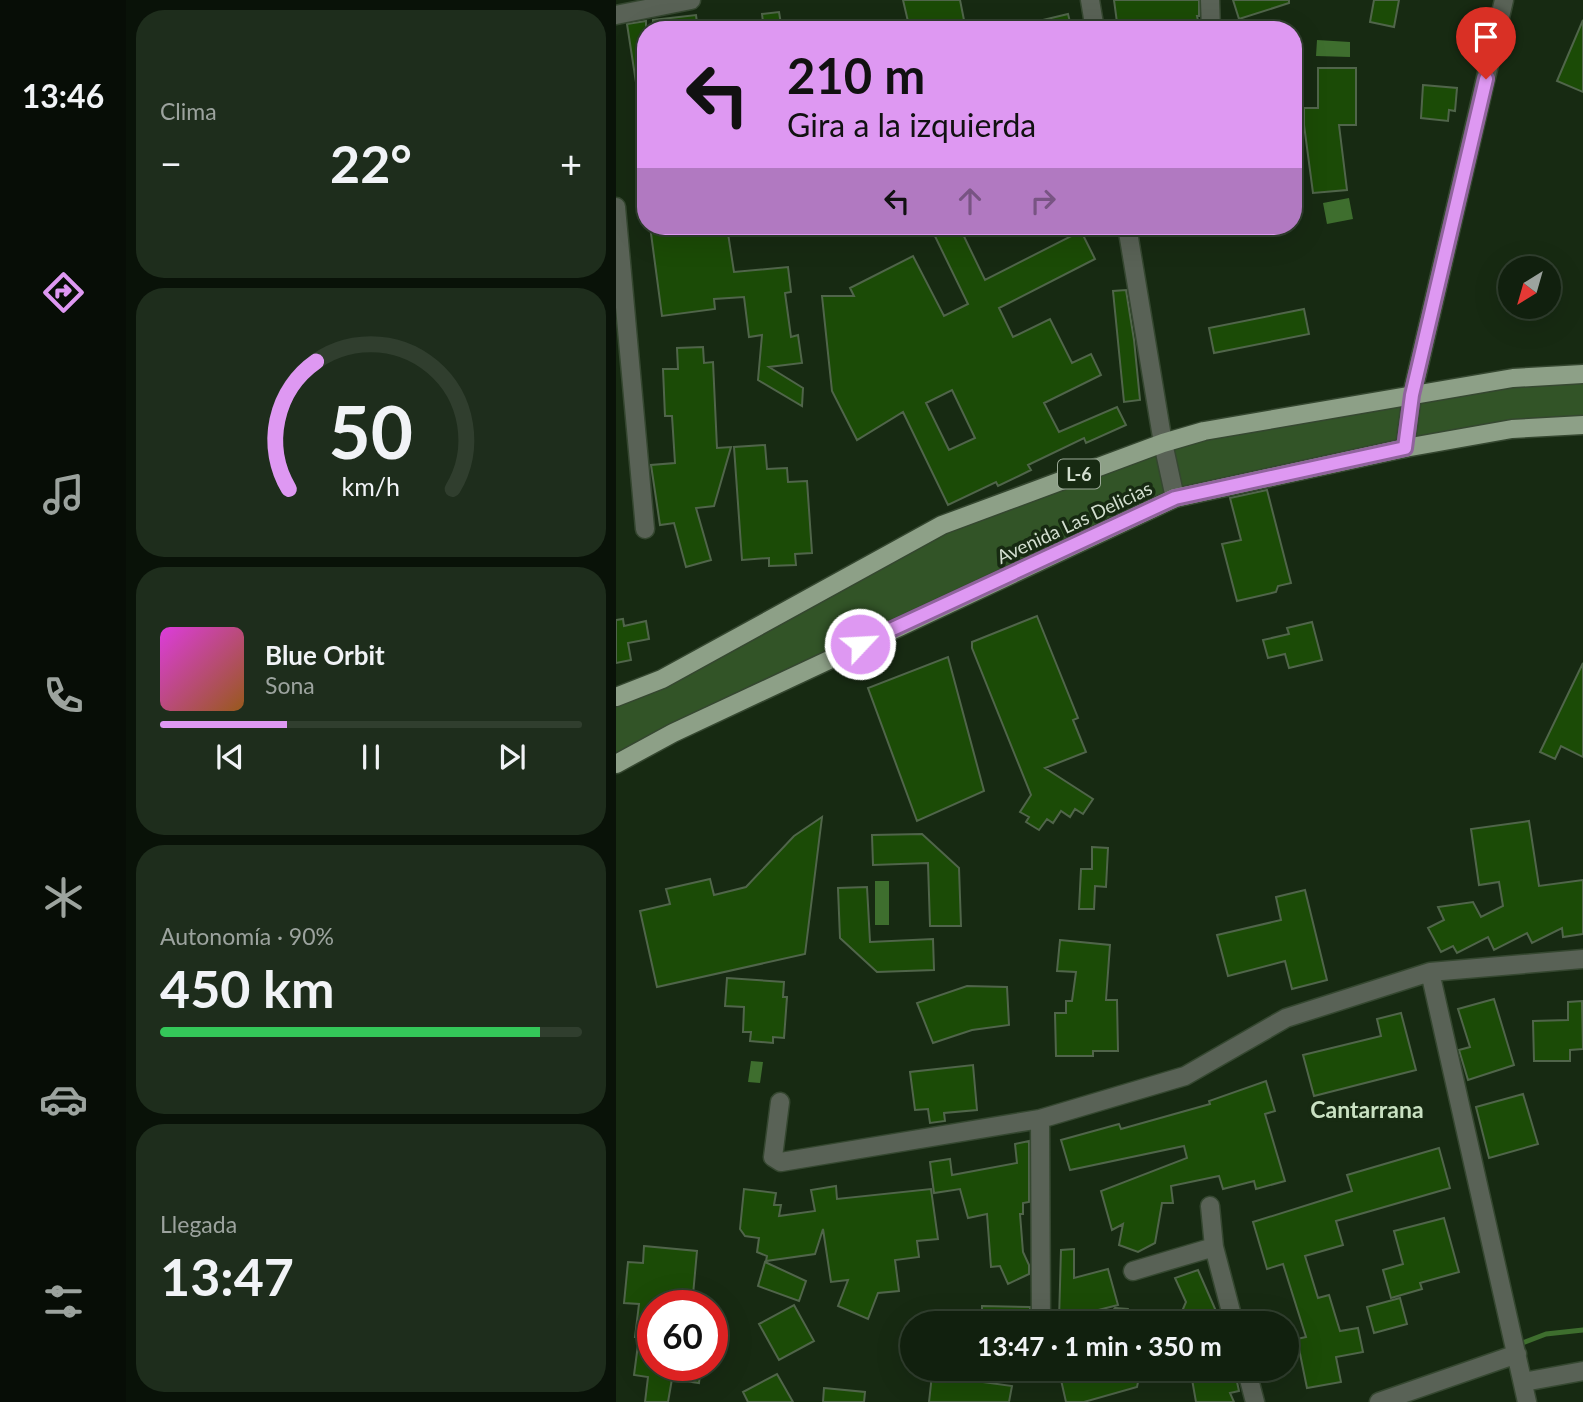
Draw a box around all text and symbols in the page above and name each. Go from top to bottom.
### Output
pin [1456,7,1516,79]
icon: arrive [1467,18,1505,56]
text: 210 m [787,46,925,104]
icon: left [672,49,763,140]
text: 13:46 [22,76,104,115]
text: Clima [160,97,217,125]
text: Gira a la izquierda [787,105,1036,144]
text: 22° [330,132,412,194]
text: − [160,140,182,186]
text: + [560,140,582,186]
icon: left [878,182,916,220]
icon: ahead [951,182,989,220]
icon: right [1024,182,1062,220]
north arrow [1498,256,1561,318]
map controls [1498,256,1561,319]
icon: directions [39,268,88,317]
text: 50 [329,387,413,475]
road number: L-6 [1058,460,1100,488]
icon: music [39,470,88,519]
text: km/h [342,470,400,500]
street label: Avenida Las Delicias [993,476,1155,568]
position arrow [823,607,897,681]
text: Blue Orbit [265,639,385,671]
icon: phone [39,671,88,720]
text: Sona [265,671,315,699]
icon: previous [211,738,249,776]
icon: pause [352,738,390,776]
icon: next [493,738,531,776]
icon: climate [39,873,88,922]
text: Autonomía · 90% [160,922,334,950]
text: 450 km [160,957,334,1019]
icon: car [39,1075,88,1124]
district label: Cantarrana [1310,1095,1424,1123]
text: Llegada [160,1210,237,1238]
text: 13:47 [160,1245,294,1307]
icon: filters [39,1277,88,1326]
speed limit sign: 60 [637,1290,728,1381]
text: 13:47 · 1 min · 350 m [977,1330,1222,1362]

